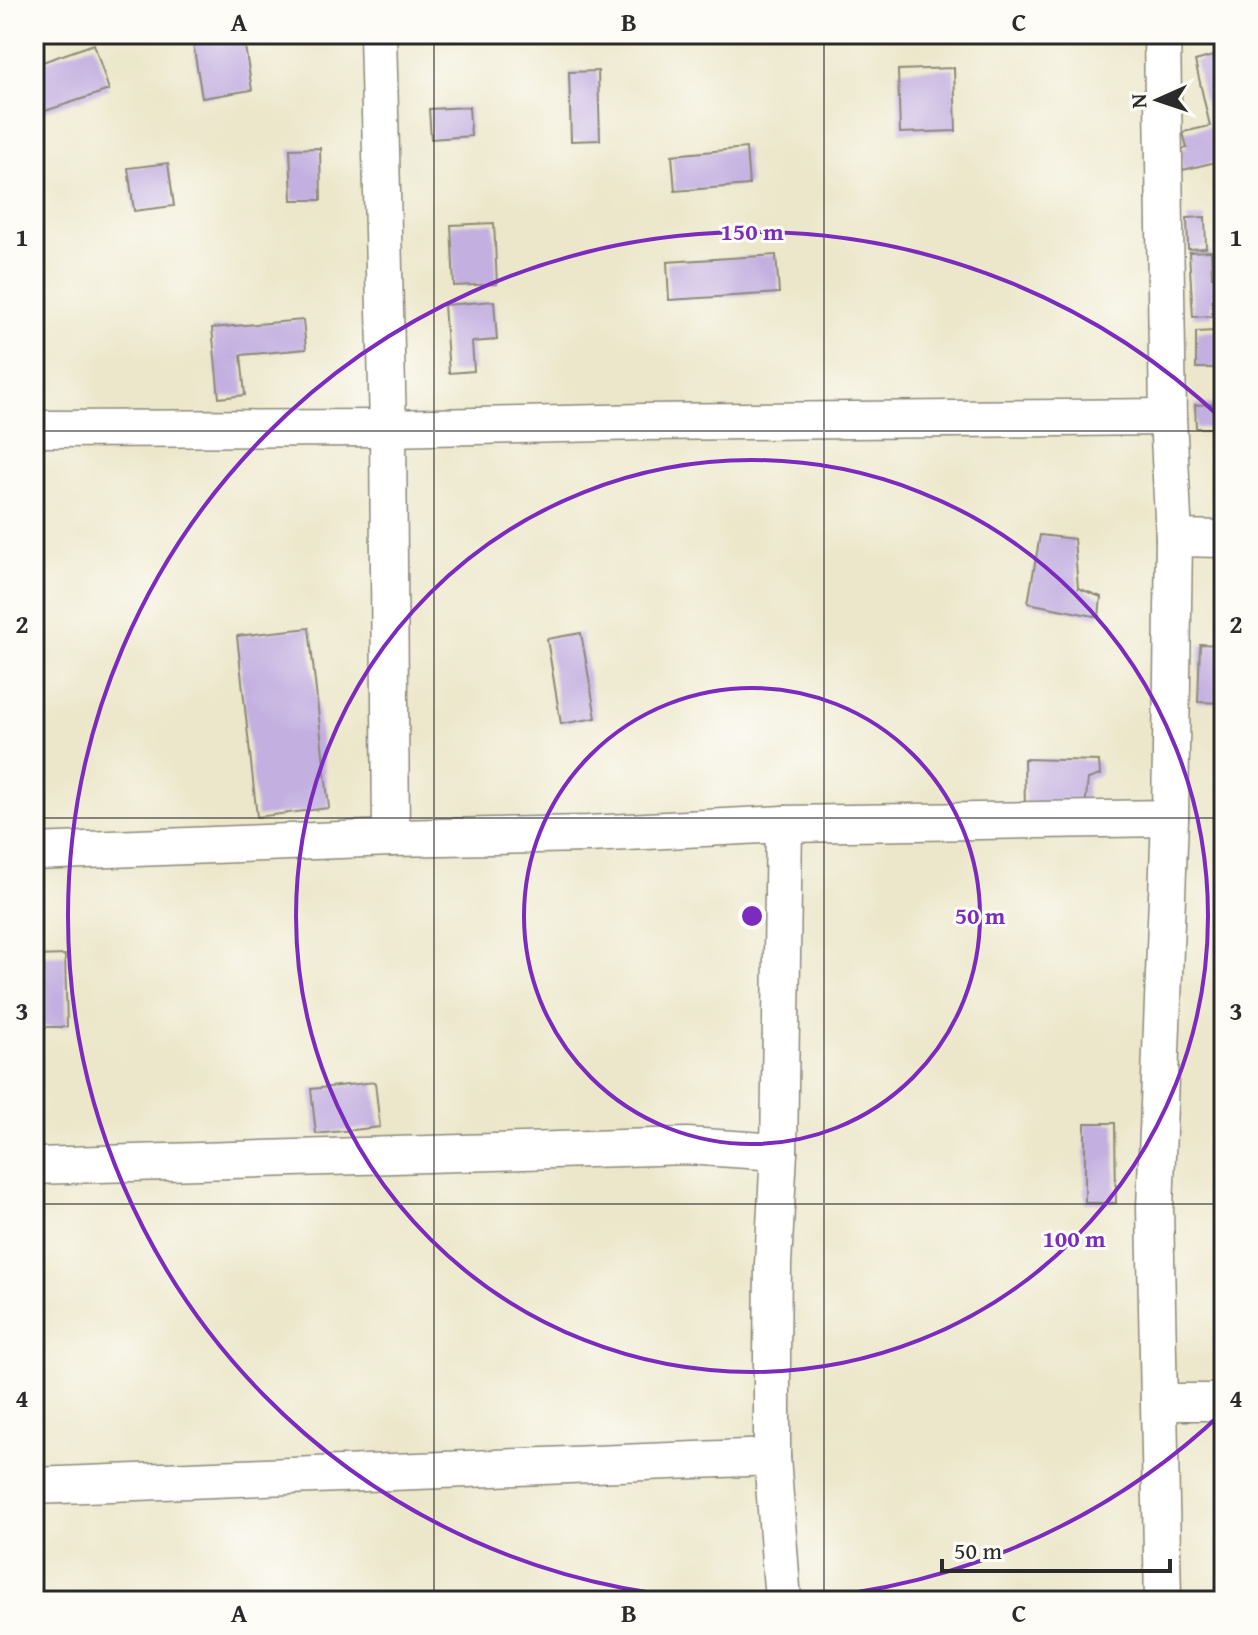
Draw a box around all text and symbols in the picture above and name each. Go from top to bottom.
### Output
text: A [231,2,248,41]
text: B [621,2,637,41]
text: C [1012,2,1026,41]
north arrow [1118,60,1198,140]
text: N [1122,93,1154,109]
text: 150 m [720,214,784,249]
text: 1 [15,217,29,256]
text: 1 [1229,217,1243,256]
text: 2 [15,604,29,643]
text: 2 [1229,604,1243,643]
text: 50 m [955,898,1006,933]
centre of rings [738,902,766,930]
text: 3 [15,991,29,1030]
text: 3 [1229,991,1243,1030]
text: 100 m [1042,1221,1106,1256]
text: 4 [15,1378,29,1417]
text: 4 [1229,1378,1243,1417]
scale bar [942,1523,1170,1573]
text: 50 m [954,1533,1002,1568]
text: A [231,1593,248,1632]
text: B [621,1593,637,1632]
text: C [1012,1593,1026,1632]

